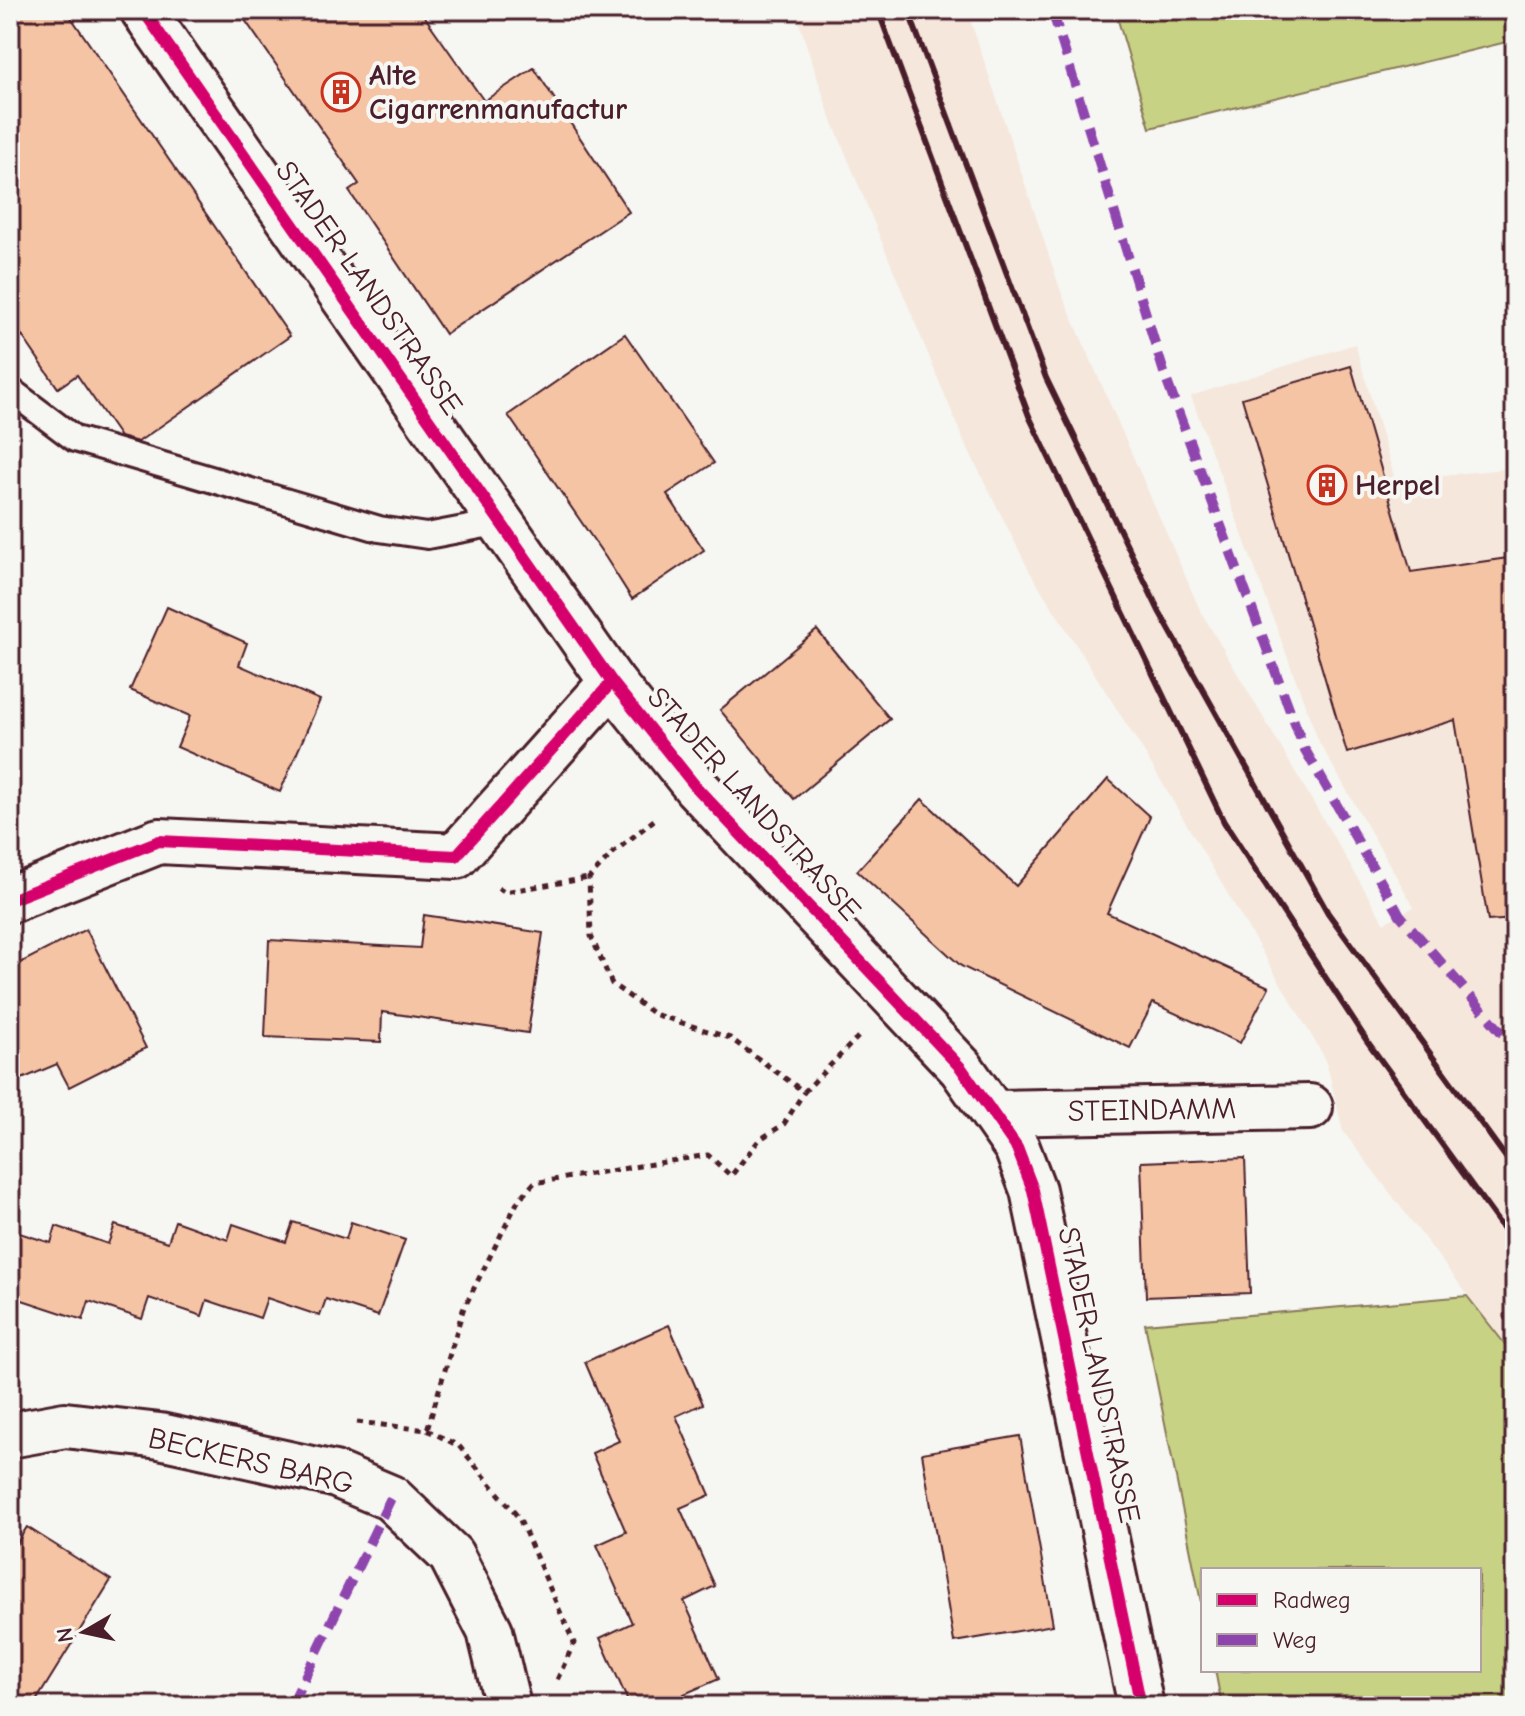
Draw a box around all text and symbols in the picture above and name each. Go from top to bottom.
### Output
place label: Alte Cigarrenmanufactur [369,58,627,127]
building icon: Alte Cigarrenmanufactur [320,71,362,113]
street label: STADER LANDSTRASSE [268,154,470,422]
building icon: Herpel [1306,464,1348,506]
place label: Herpel [1355,468,1441,503]
street label: STADER LANDSTRASSE [640,680,868,928]
street label: STEINDAMM [1068,1091,1236,1129]
street label: STADER LANDSTRASSE [1051,1224,1147,1526]
street label: BECKERS BARG [145,1420,357,1502]
legend [1201,1568,1481,1672]
text: Radweg [1273,1586,1351,1614]
north arrow [44,1592,124,1672]
text: N [51,1626,79,1644]
text: Weg [1273,1626,1317,1654]

